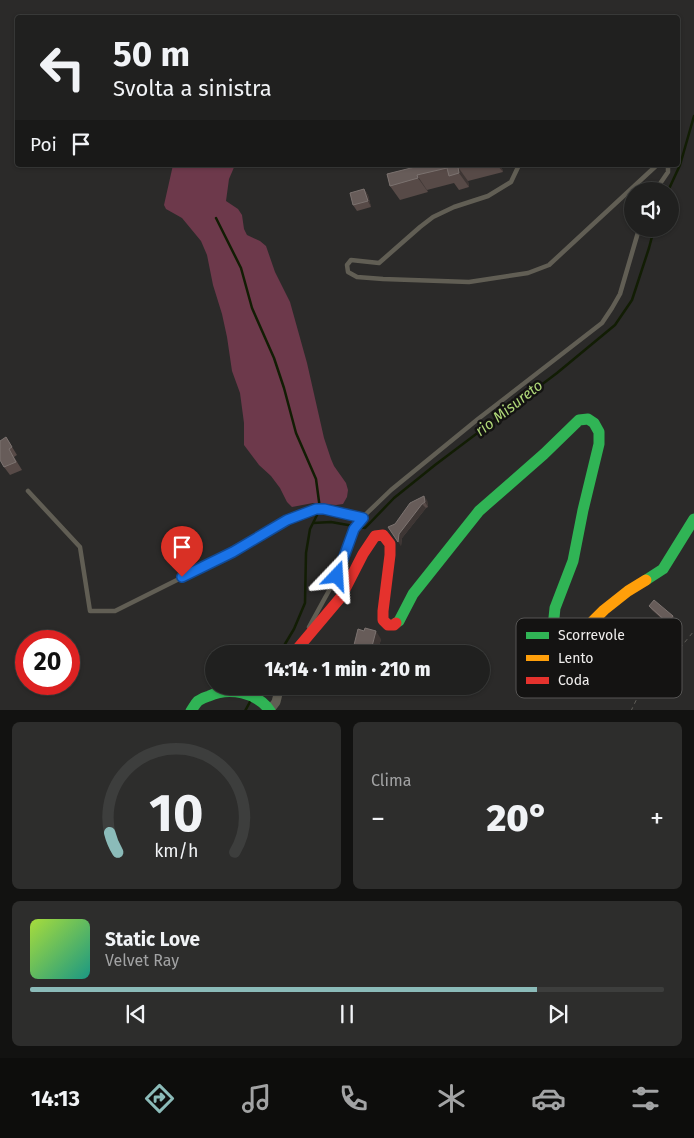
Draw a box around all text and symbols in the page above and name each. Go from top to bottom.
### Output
text: 50 m [113,33,190,75]
icon: left [30,35,95,100]
text: Svolta a sinistra [113,75,272,102]
icon: arrive [67,130,95,158]
text: Poi [30,133,57,156]
map controls [624,182,679,237]
button: sound [624,182,679,237]
water label: rio Misureto [472,376,546,440]
pin [161,526,203,577]
icon: arrive [168,533,196,561]
position arrow [310,549,362,601]
legend [516,618,682,698]
text: Scorrevole [558,627,625,644]
speed limit sign: 20 [15,630,80,695]
text: Lento [558,650,593,667]
text: 14:14 · 1 min · 210 m [265,658,430,681]
text: Coda [558,672,590,689]
text: Clima [371,771,411,790]
text: 10 [149,782,204,845]
text: 20° [486,795,549,841]
text: − [371,802,385,835]
text: + [650,802,664,835]
text: km/h [154,840,199,862]
text: Static Love [105,928,200,951]
text: Velvet Ray [105,951,179,970]
icon: previous [122,1000,150,1028]
icon: pause [333,1000,361,1028]
icon: next [544,1000,572,1028]
icon: directions [142,1081,177,1116]
icon: music [239,1081,274,1116]
icon: phone [336,1081,371,1116]
icon: climate [434,1081,469,1116]
icon: car [531,1081,566,1116]
icon: filters [628,1081,663,1116]
text: 14:13 [31,1085,80,1112]

